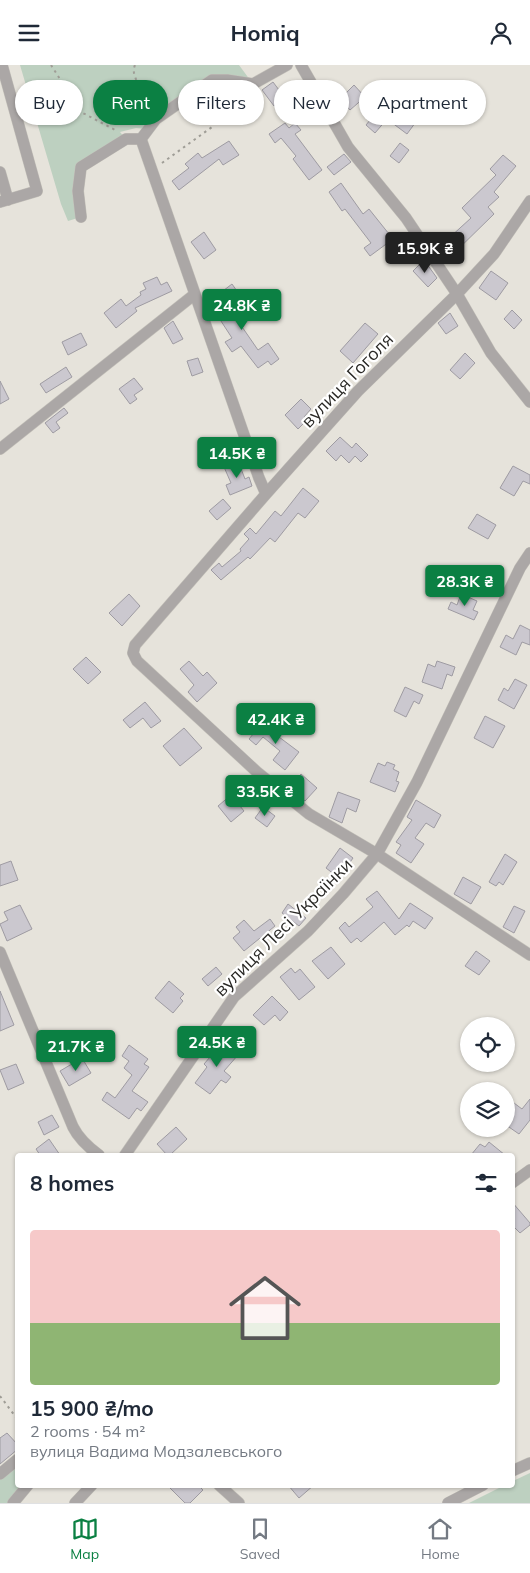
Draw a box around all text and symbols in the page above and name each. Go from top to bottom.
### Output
icon: menu [15,19,43,47]
text: Homiq [230,19,300,47]
icon: person [487,19,515,47]
chip: Buy [15,80,83,125]
chip: Rent [93,80,168,125]
chip: Filters [178,80,264,125]
chip: New [274,80,349,125]
chip: Apartment [359,80,486,125]
pin: 15.9K ₴ [379,231,471,274]
text: 15.9K ₴ [396,238,454,258]
pin: 24.8K ₴ [196,289,288,331]
text: 24.8K ₴ [213,295,271,315]
street label: вулиця Гоголя [296,328,398,432]
pin: 14.5K ₴ [191,437,283,479]
text: 14.5K ₴ [208,443,266,463]
pin: 28.3K ₴ [419,565,511,607]
text: 28.3K ₴ [436,571,494,591]
pin: 42.4K ₴ [230,703,322,745]
text: 42.4K ₴ [247,709,305,729]
pin: 33.5K ₴ [219,775,311,817]
text: 33.5K ₴ [236,781,294,801]
street label: вулиця Лесі Українки [209,853,357,1001]
map controls [460,1017,515,1137]
button: locate [460,1017,515,1072]
pin: 24.5K ₴ [171,1025,263,1068]
pin: 21.7K ₴ [30,1029,122,1072]
text: 24.5K ₴ [188,1032,246,1052]
text: 21.7K ₴ [47,1036,105,1056]
button: layers [460,1082,515,1137]
icon: filters [472,1169,500,1197]
text: 8 homes [30,1170,114,1196]
icon: home [220,1263,310,1353]
text: 15 900 ₴/mo [30,1395,154,1421]
text: 2 rooms · 54 m² [30,1421,145,1441]
text: вулиця Вадима Модзалевського [30,1441,282,1461]
tab: Map [70,1515,99,1563]
tab: Saved [240,1515,280,1563]
tab: Home [421,1515,460,1563]

